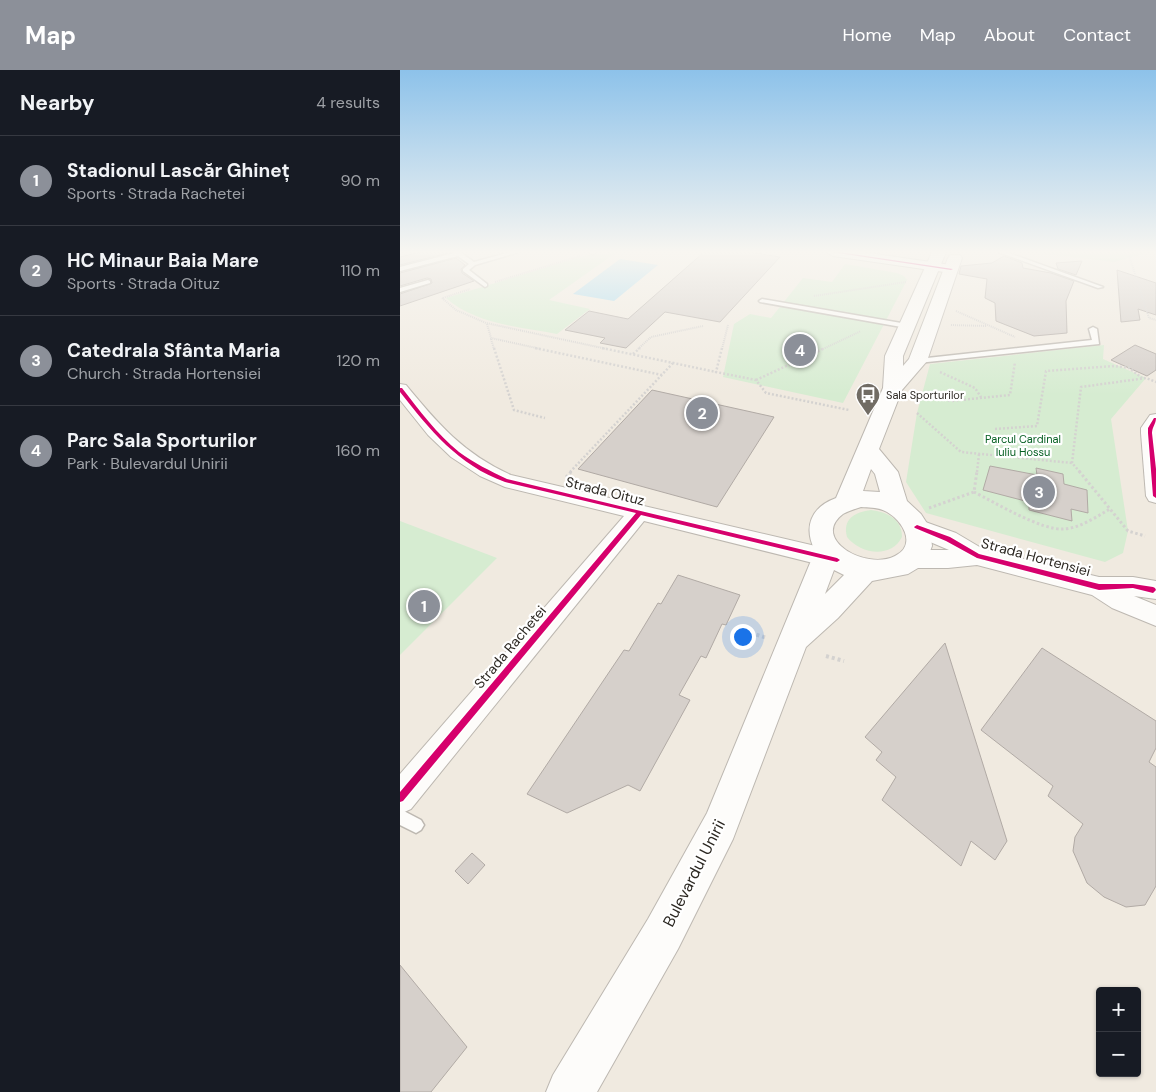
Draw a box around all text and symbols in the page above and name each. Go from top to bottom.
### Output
text: Map [25,20,76,51]
text: Home [842,23,892,47]
text: Map [920,23,956,47]
text: About [984,23,1035,47]
text: Contact [1063,23,1131,47]
text: Nearby [20,89,94,117]
text: 4 results [316,92,380,113]
text: Stadionul Lascăr Ghineț [67,158,290,183]
text: 1 [33,170,39,191]
text: 90 m [340,170,380,191]
text: Sports · Strada Rachetei [67,183,245,204]
text: HC Minaur Baia Mare [67,248,259,273]
text: 2 [31,260,41,281]
text: 110 m [341,260,380,281]
text: Sports · Strada Oituz [67,273,220,294]
pin: 4 [784,331,816,369]
text: Catedrala Sfânta Maria [67,338,280,363]
text: 3 [31,350,41,371]
text: 120 m [336,350,380,371]
text: Church · Strada Hortensiei [67,363,261,384]
bus stop icon: Sala Sporturilor [855,382,881,416]
place label: Sala Sporturilor [886,388,964,402]
pin: 2 [686,394,718,432]
text: Parc Sala Sporturilor [67,428,257,453]
park label: Parcul Cardinal Iuliu Hossu [985,432,1061,459]
text: 4 [31,440,41,461]
text: 160 m [336,440,380,461]
text: Park · Bulevardul Unirii [67,453,228,474]
street label: Strada Oituz [564,473,646,509]
pin: 3 [1023,473,1055,511]
street label: Strada Hortensiei [979,534,1093,580]
pin: 1 [408,587,440,625]
street label: Strada Rachetei [470,602,550,692]
your location [730,624,756,650]
street label: Bulevardul Unirii [658,816,730,930]
map controls [1096,987,1141,1077]
button: + [1096,987,1141,1032]
button: − [1096,1032,1141,1077]

